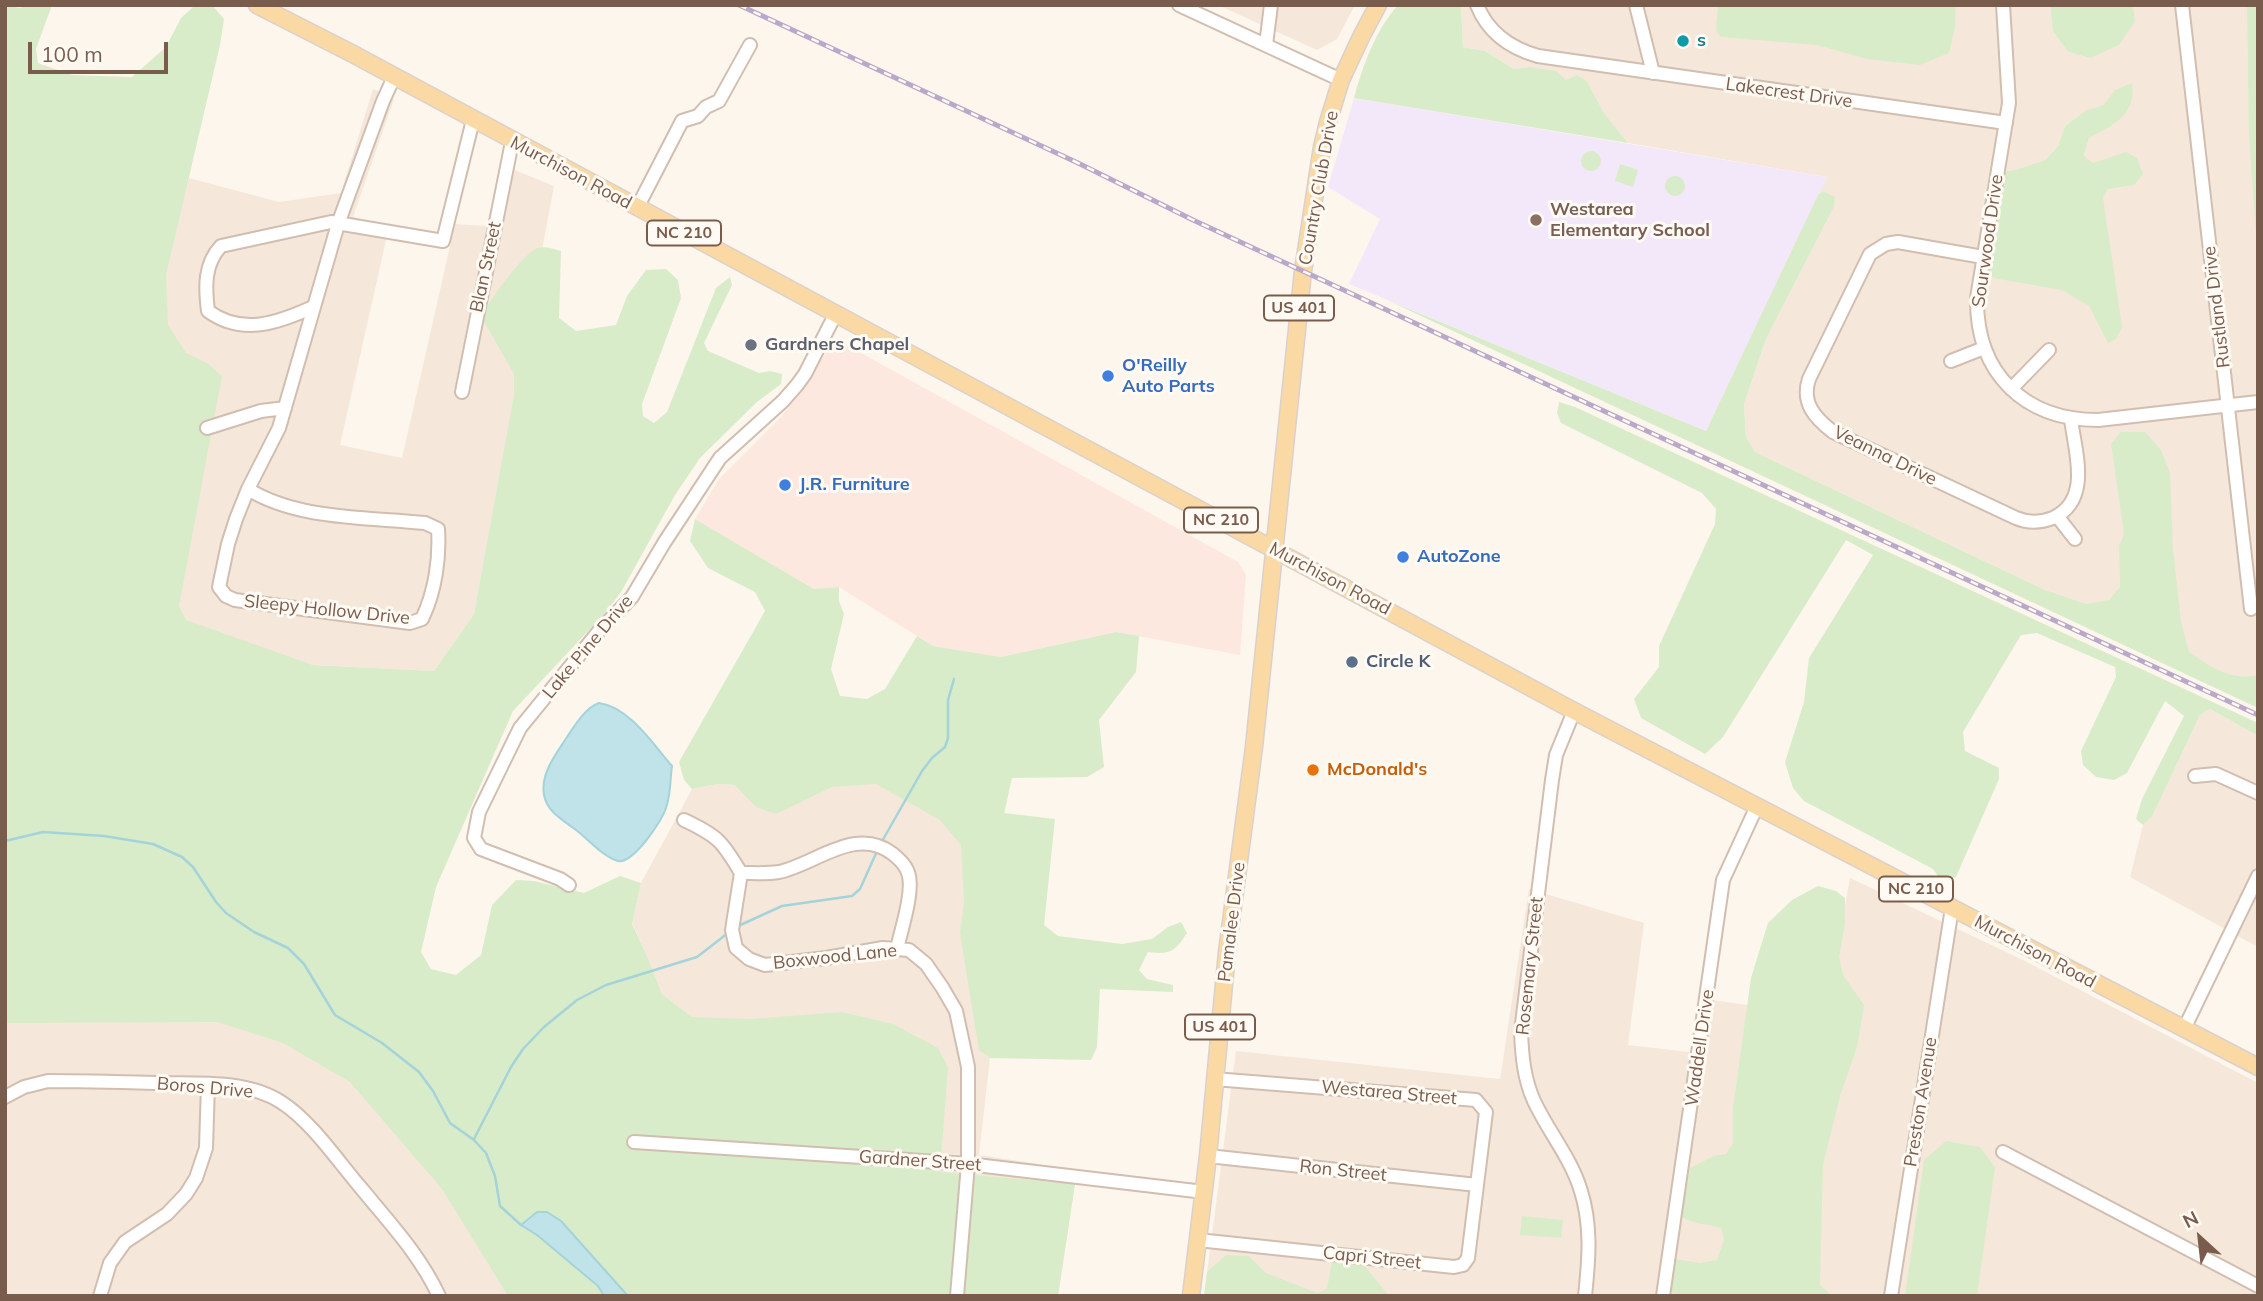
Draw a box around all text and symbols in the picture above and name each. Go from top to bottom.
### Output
scale bar [32,28,172,72]
place label: s [1697,30,1706,52]
marker: s [1675,33,1691,49]
text: 100 m [41,41,103,67]
street label: Lakecrest Drive [1724,73,1854,113]
street label: Country Club Drive [1295,109,1343,267]
street label: Murchison Road [507,132,635,214]
street label: Sourwood Drive [1968,173,2008,309]
place label: Westarea Elementary School [1550,199,1710,242]
marker: Westarea Elementary School [1528,212,1544,228]
street label: Blan Street [466,220,506,314]
road number: NC 210 [647,220,721,246]
street label: Rustland Drive [2199,245,2235,369]
road number: US 401 [1264,296,1334,320]
place label: Gardners Chapel [765,334,909,356]
marker: Gardners Chapel [743,337,759,353]
place label: O'Reilly Auto Parts [1122,355,1215,398]
marker: O'Reilly Auto Parts [1100,368,1116,384]
street label: Veanna Drive [1830,422,1940,490]
place label: J.R. Furniture [799,474,910,496]
marker: J.R. Furniture [777,477,793,493]
road number: NC 210 [1184,508,1258,533]
street label: Murchison Road [1266,538,1394,620]
place label: AutoZone [1417,546,1501,568]
marker: AutoZone [1395,549,1411,565]
street label: Sleepy Hollow Drive [243,591,411,629]
street label: Lake Pine Drive [538,591,638,703]
place label: Circle K [1366,651,1431,673]
marker: Circle K [1344,654,1360,670]
place label: McDonald's [1327,759,1427,781]
marker: McDonald's [1305,762,1321,778]
street label: Pamalee Drive [1214,861,1250,983]
road number: NC 210 [1879,876,1953,902]
street label: Rosemary Street [1512,896,1548,1036]
street label: Murchison Road [1971,911,2099,993]
street label: Boxwood Lane [772,940,898,974]
street label: Waddell Drive [1681,988,1719,1108]
road number: US 401 [1185,1015,1255,1040]
street label: Preston Avenue [1900,1036,1942,1168]
street label: Boros Drive [156,1073,254,1103]
street label: Westarea Street [1320,1076,1458,1110]
street label: Gardner Street [858,1146,982,1176]
street label: Ron Street [1298,1156,1388,1186]
north arrow [2165,1203,2235,1273]
text: N [2179,1205,2202,1233]
street label: Capri Street [1322,1242,1422,1274]

